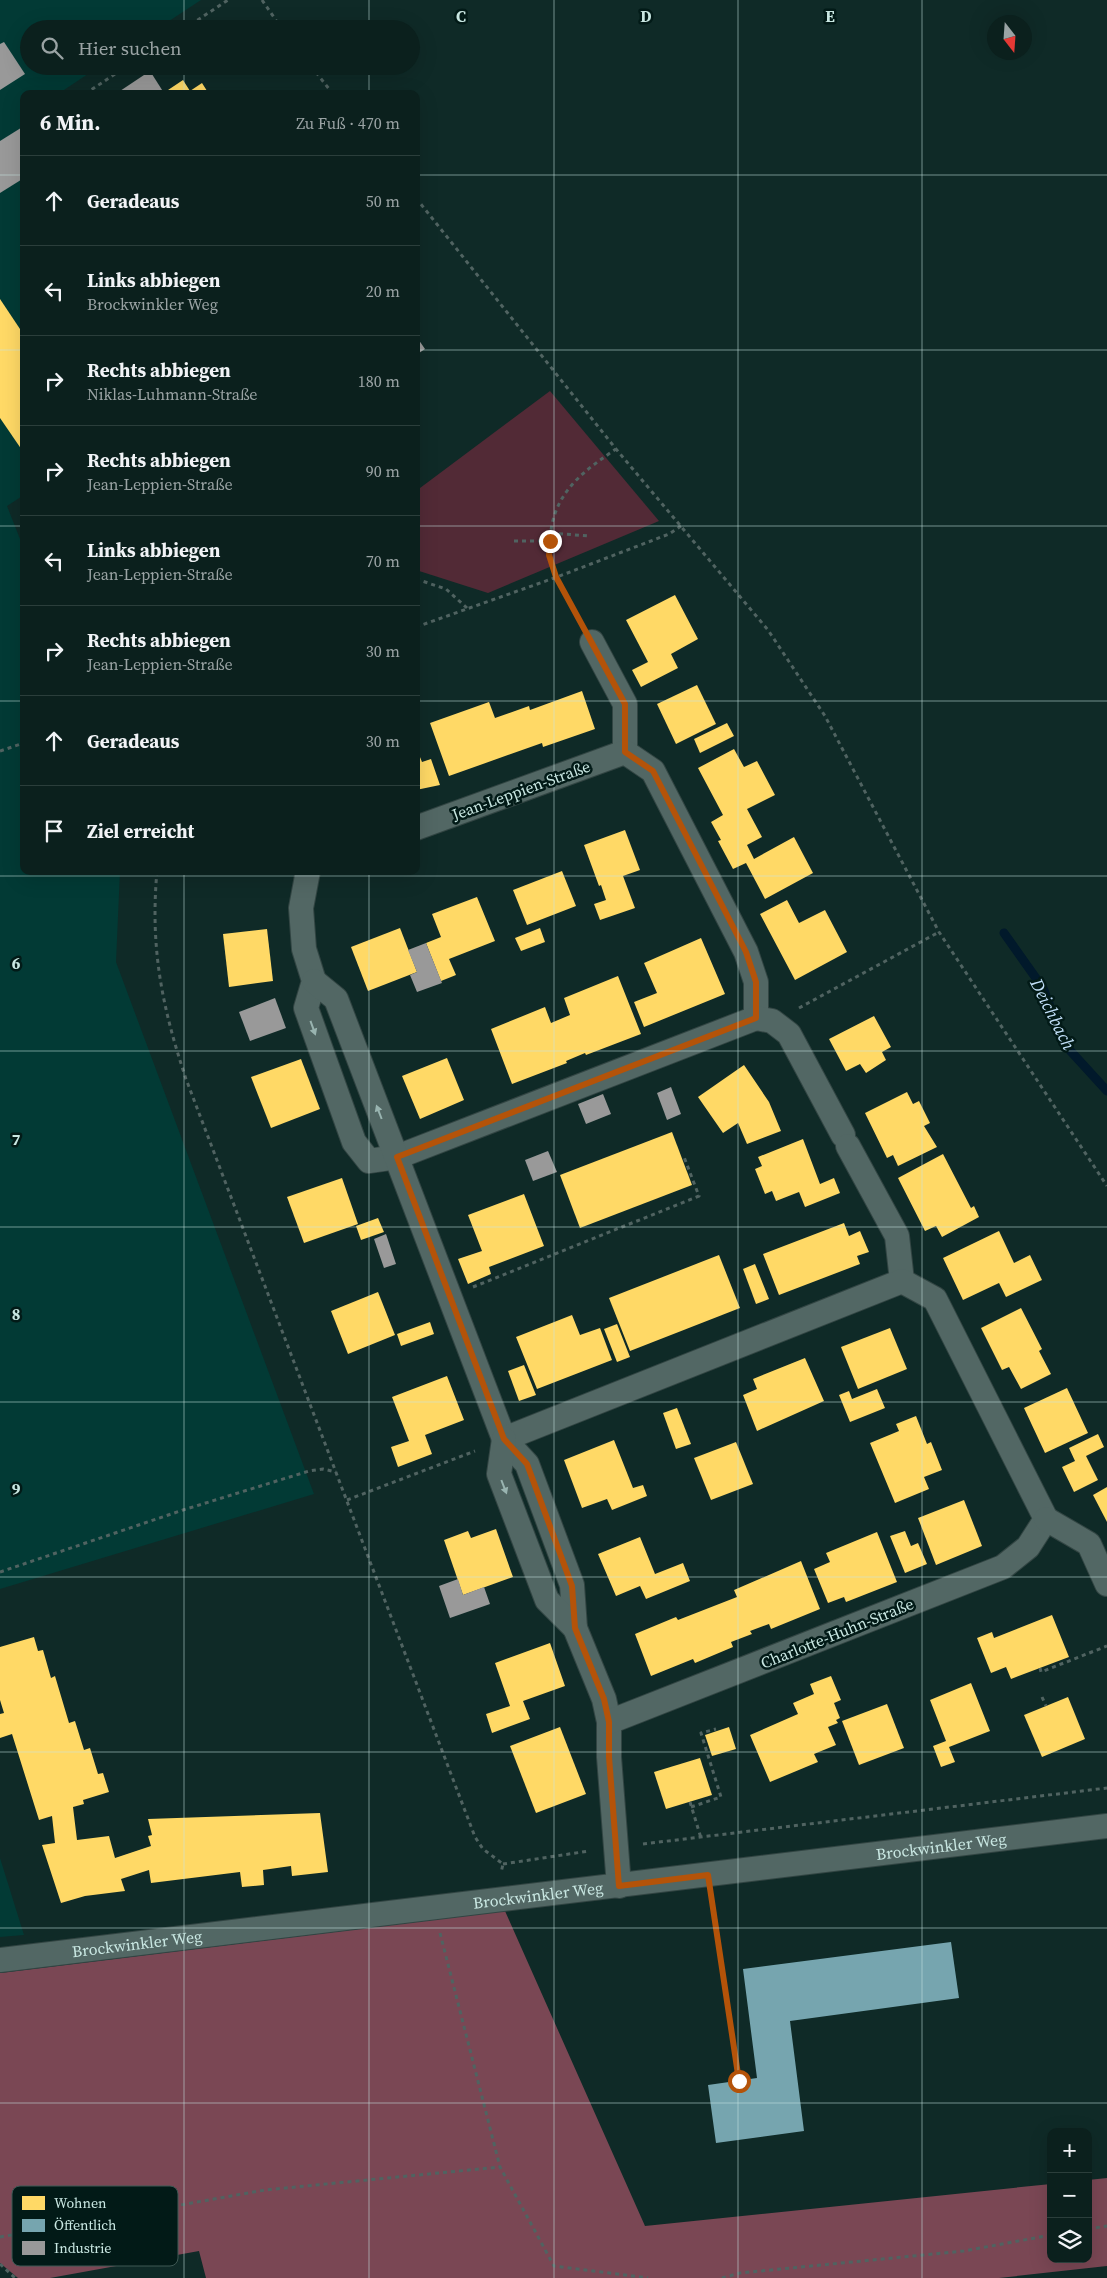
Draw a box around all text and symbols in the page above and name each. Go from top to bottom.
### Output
text: C [456,5,466,27]
text: D [640,5,652,27]
text: E [825,5,835,27]
north arrow [987,15,1032,60]
search box [20,20,420,75]
icon: search [38,34,66,62]
text: Hier suchen [78,35,182,61]
text: 6 Min. [40,108,101,137]
text: Zu Fuß · 470 m [296,112,400,134]
icon: ahead [40,187,68,215]
text: Geradeaus [87,188,179,214]
text: 50 m [366,190,400,212]
text: Links abbiegen [87,267,220,293]
icon: left [40,277,68,305]
text: 20 m [366,280,400,302]
text: Brockwinkler Weg [87,293,218,315]
text: Rechts abbiegen [87,357,231,383]
icon: right [40,367,68,395]
text: 180 m [358,370,400,392]
text: Niklas-Luhmann-Straße [87,383,258,405]
text: Rechts abbiegen [87,447,231,473]
icon: right [40,457,68,485]
text: 90 m [366,460,400,482]
text: Jean-Leppien-Straße [87,473,233,495]
route end [539,530,562,553]
text: Links abbiegen [87,537,220,563]
icon: left [40,547,68,575]
text: 70 m [366,550,400,572]
text: Jean-Leppien-Straße [87,563,233,585]
text: Rechts abbiegen [87,627,231,653]
icon: right [40,637,68,665]
text: 30 m [366,640,400,662]
text: Jean-Leppien-Straße [87,653,233,675]
icon: ahead [40,727,68,755]
text: Geradeaus [87,728,179,754]
text: 30 m [366,730,400,752]
street label: Jean-Leppien-Straße [448,755,593,826]
icon: arrive [40,817,68,845]
text: Ziel erreicht [87,818,194,844]
text: 6 [12,952,21,974]
water label: Deichbach [1024,973,1082,1054]
one-way arrow [310,1020,317,1035]
one-way arrow [375,1105,383,1119]
text: 7 [12,1128,21,1150]
text: 8 [12,1303,20,1325]
text: 9 [12,1478,21,1500]
one-way arrow [500,1480,508,1495]
street label: Charlotte-Huhn-Straße [757,1592,917,1674]
street label: Brockwinkler Weg [875,1827,1008,1865]
street label: Brockwinkler Weg [472,1876,604,1914]
street label: Brockwinkler Weg [71,1925,203,1962]
route start [728,2070,751,2093]
map controls [1047,2128,1092,2263]
button: + [1047,2128,1092,2173]
button: − [1047,2173,1092,2218]
legend [12,2186,178,2266]
text: Wohnen [54,2193,107,2213]
text: Öffentlich [54,2215,116,2235]
button: layers [1047,2218,1092,2263]
text: Industrie [54,2238,112,2258]

